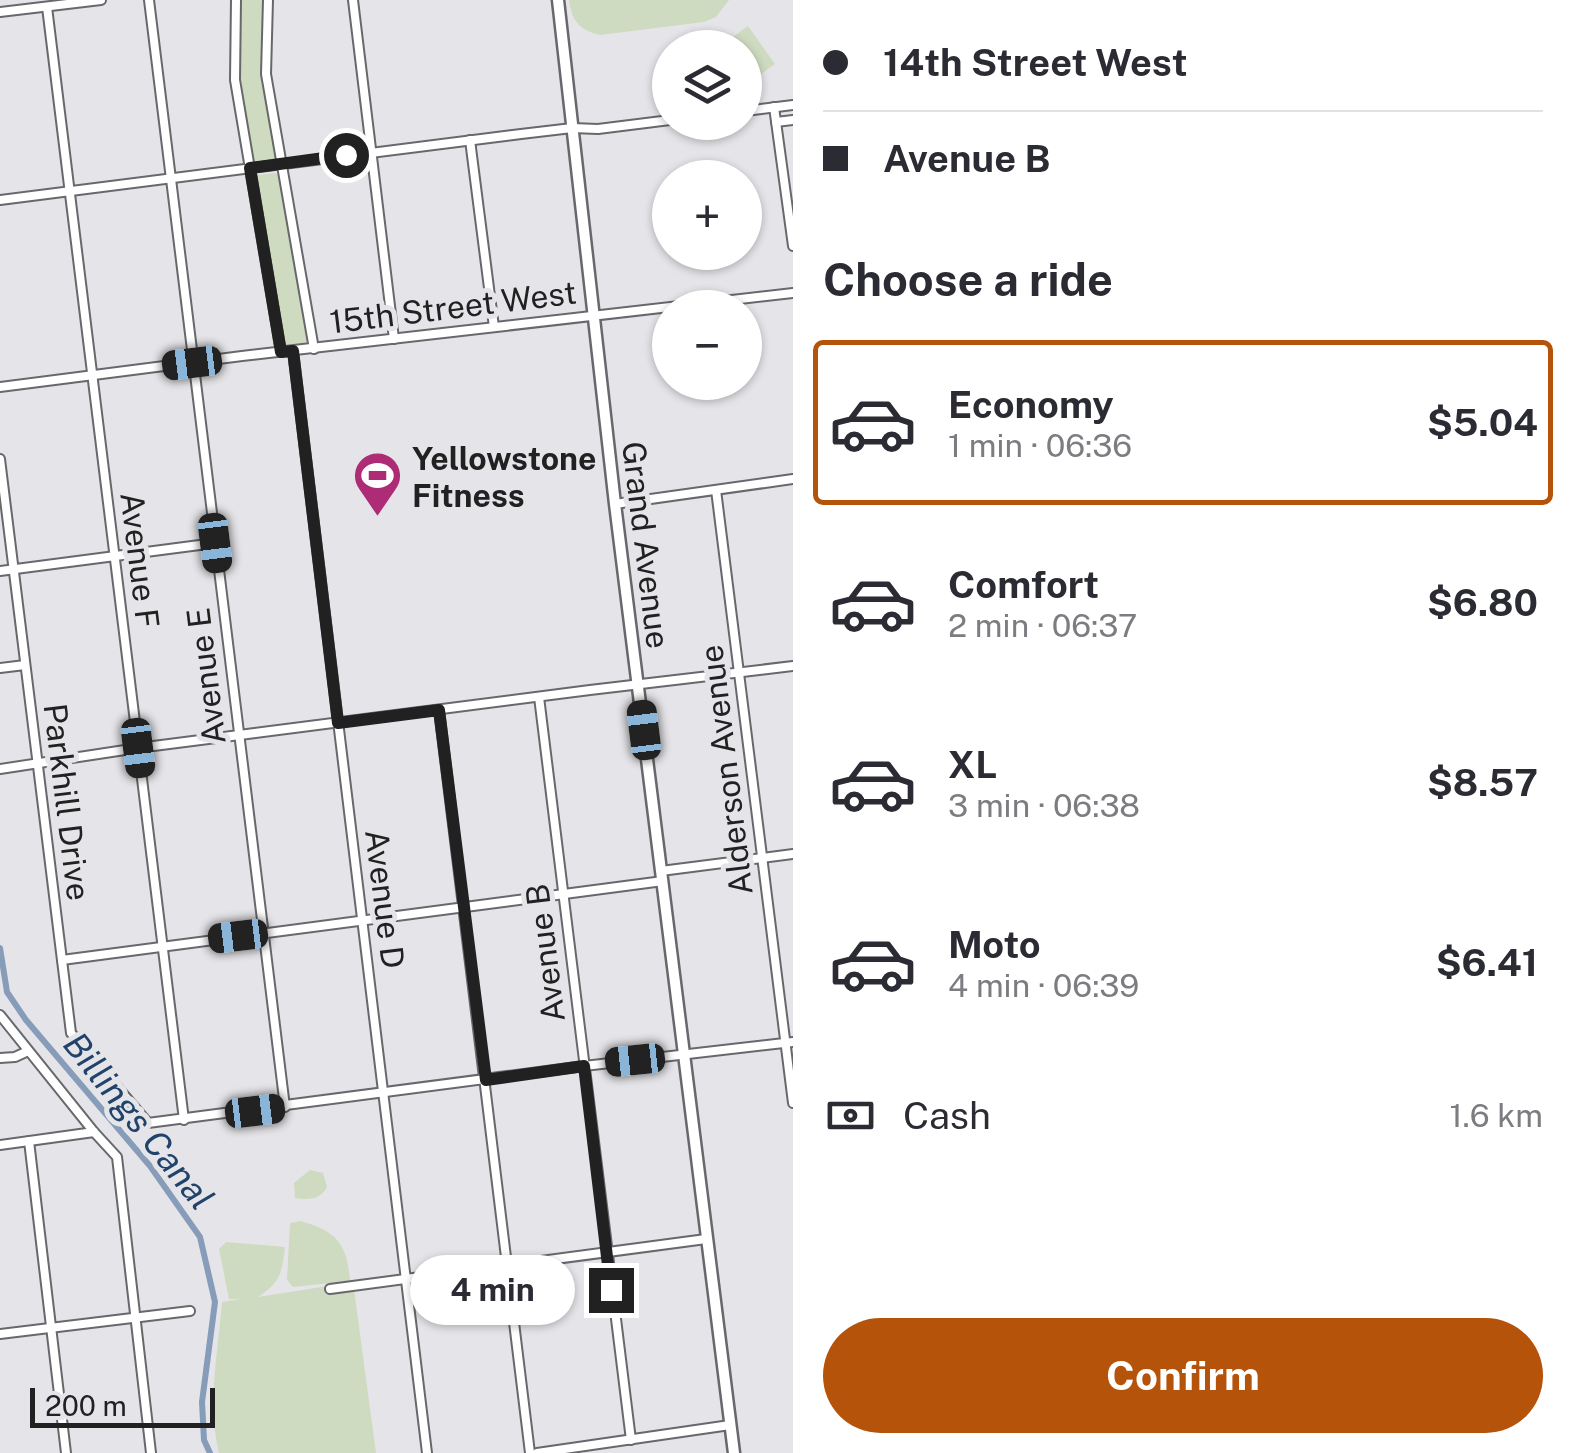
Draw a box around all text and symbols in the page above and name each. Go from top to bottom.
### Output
map controls [652,30,762,400]
button: layers [652,30,762,140]
text: 14th Street West [883,40,1188,85]
route start [324,133,369,178]
text: Avenue B [883,136,1051,181]
button: + [652,160,762,270]
text: Choose a ride [823,253,1113,306]
street label: 15th Street West [328,274,578,340]
button: − [652,290,762,400]
car [160,344,224,382]
icon: car [828,378,918,468]
text: Economy [948,382,1114,427]
text: $5.04 [1427,400,1538,445]
text: 1 min · 06:36 [948,427,1132,464]
street label: Grand Avenue [615,439,677,651]
place label: Yellowstone Fitness [412,440,596,514]
sports icon: Yellowstone Fitness [351,450,403,518]
street label: Avenue F [113,490,167,630]
car [196,511,234,575]
icon: car [828,558,918,648]
text: Comfort [948,562,1099,607]
text: $6.80 [1427,580,1538,625]
street label: Avenue E [179,606,233,746]
text: 2 min · 06:37 [948,607,1137,644]
street label: Alderson Avenue [692,643,760,897]
car [625,698,663,762]
street label: Parkhill Drive [37,701,97,903]
car [119,716,157,780]
icon: car [828,738,918,828]
text: XL [948,742,997,787]
text: $8.57 [1427,760,1538,805]
text: 3 min · 06:38 [948,787,1140,824]
street label: Avenue D [358,827,412,971]
street label: Avenue B [518,882,572,1024]
car [206,917,270,955]
icon: car [828,918,918,1008]
text: Moto [948,922,1041,967]
text: $6.41 [1436,940,1538,985]
text: 4 min · 06:39 [948,967,1139,1004]
water label: Billings Canal [55,1024,223,1218]
car [604,1042,666,1078]
icon: cash [823,1088,878,1143]
car [223,1092,287,1130]
text: Cash [903,1093,991,1138]
text: 1.6 km [1449,1097,1543,1134]
callout: 4 min [411,1255,576,1325]
route end [589,1268,634,1313]
text: 4 min [450,1271,535,1308]
button: Confirm [823,1318,1543,1433]
scale bar [30,1383,215,1428]
text: 200 m [45,1389,127,1422]

